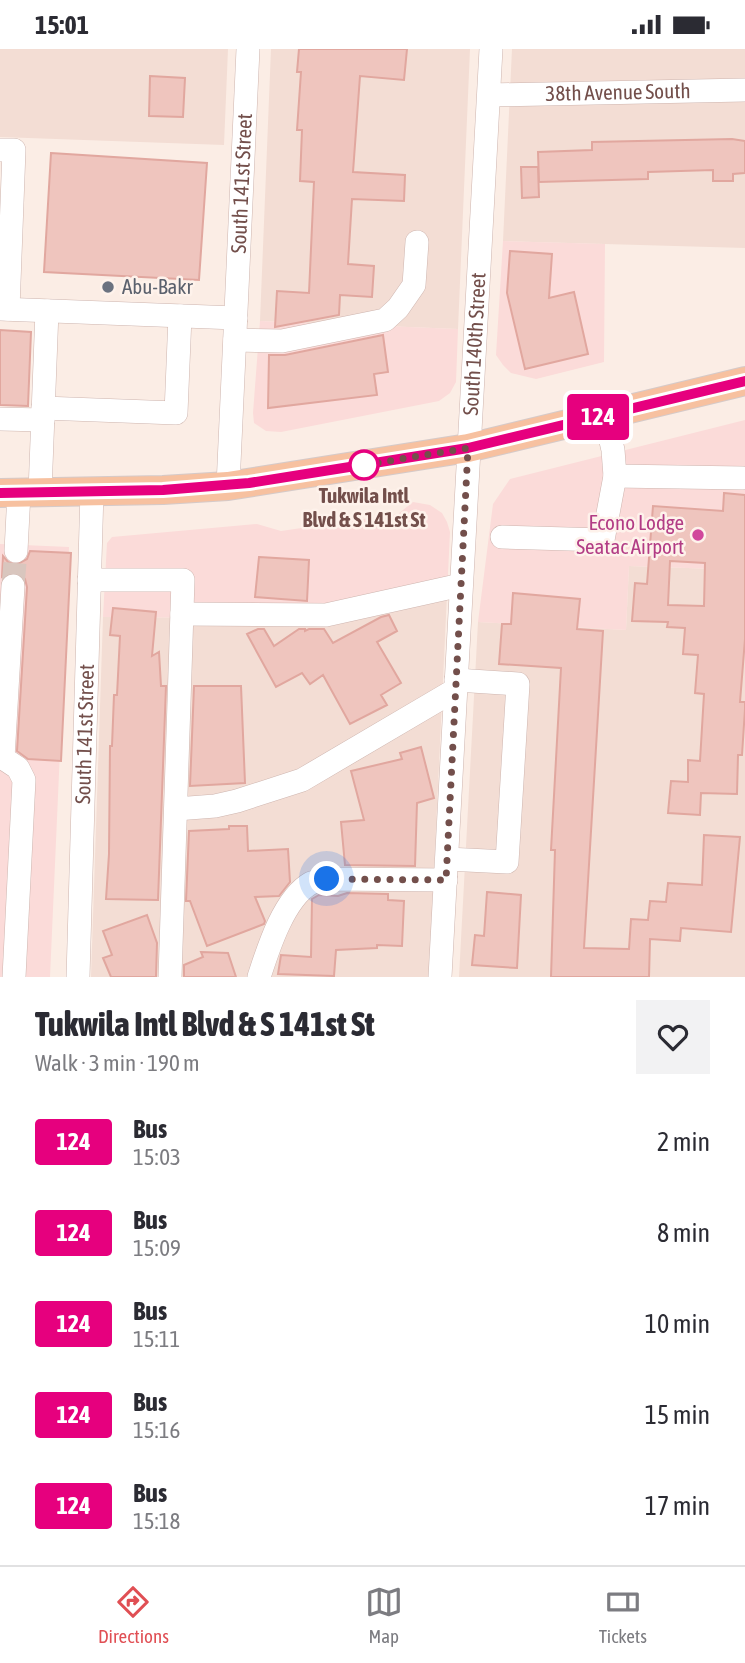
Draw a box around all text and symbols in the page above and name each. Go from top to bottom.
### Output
text: 15:01 [35,10,89,40]
street label: 38th Avenue South [545,78,691,105]
street label: South 141st Street [226,113,256,254]
street label: South 140th Street [458,272,490,416]
place label: Abu-Bakr [122,274,194,298]
marker: Abu-Bakr [100,279,116,295]
line badge: 124 [558,394,638,440]
text: 124 [581,403,615,430]
marker: Tukwila Intl Blvd & S 141st St [349,450,379,480]
place label: Tukwila Intl Blvd & S 141st St [303,483,425,531]
place label: Econo Lodge Seatac Airport [576,510,684,558]
marker: Econo Lodge Seatac Airport [690,527,706,543]
street label: South 141st Street [70,664,98,804]
your location [309,861,344,896]
button: heart [636,1000,710,1074]
text: Tukwila Intl Blvd & S 141st St [35,1005,375,1043]
text: Walk · 3 min · 190 m [35,1050,199,1076]
text: Bus [133,1114,167,1144]
text: 2 min [657,1127,710,1157]
text: 124 [57,1128,90,1155]
text: 15:03 [133,1144,181,1170]
text: Bus [133,1205,167,1235]
text: 8 min [657,1218,710,1248]
text: 124 [57,1219,90,1246]
text: 15:09 [133,1235,181,1261]
text: Bus [133,1296,167,1326]
text: 10 min [645,1309,710,1339]
text: 124 [57,1310,90,1337]
text: 15:11 [133,1326,180,1352]
text: Bus [133,1387,167,1417]
text: 15 min [645,1400,710,1430]
text: 124 [57,1401,90,1428]
text: 15:16 [133,1417,180,1443]
text: Bus [133,1478,167,1508]
text: 17 min [645,1491,710,1521]
text: 124 [57,1492,90,1519]
text: 15:18 [133,1508,180,1534]
tab: Directions [98,1583,169,1647]
tab: Map [365,1583,403,1647]
tab: Tickets [599,1583,647,1647]

